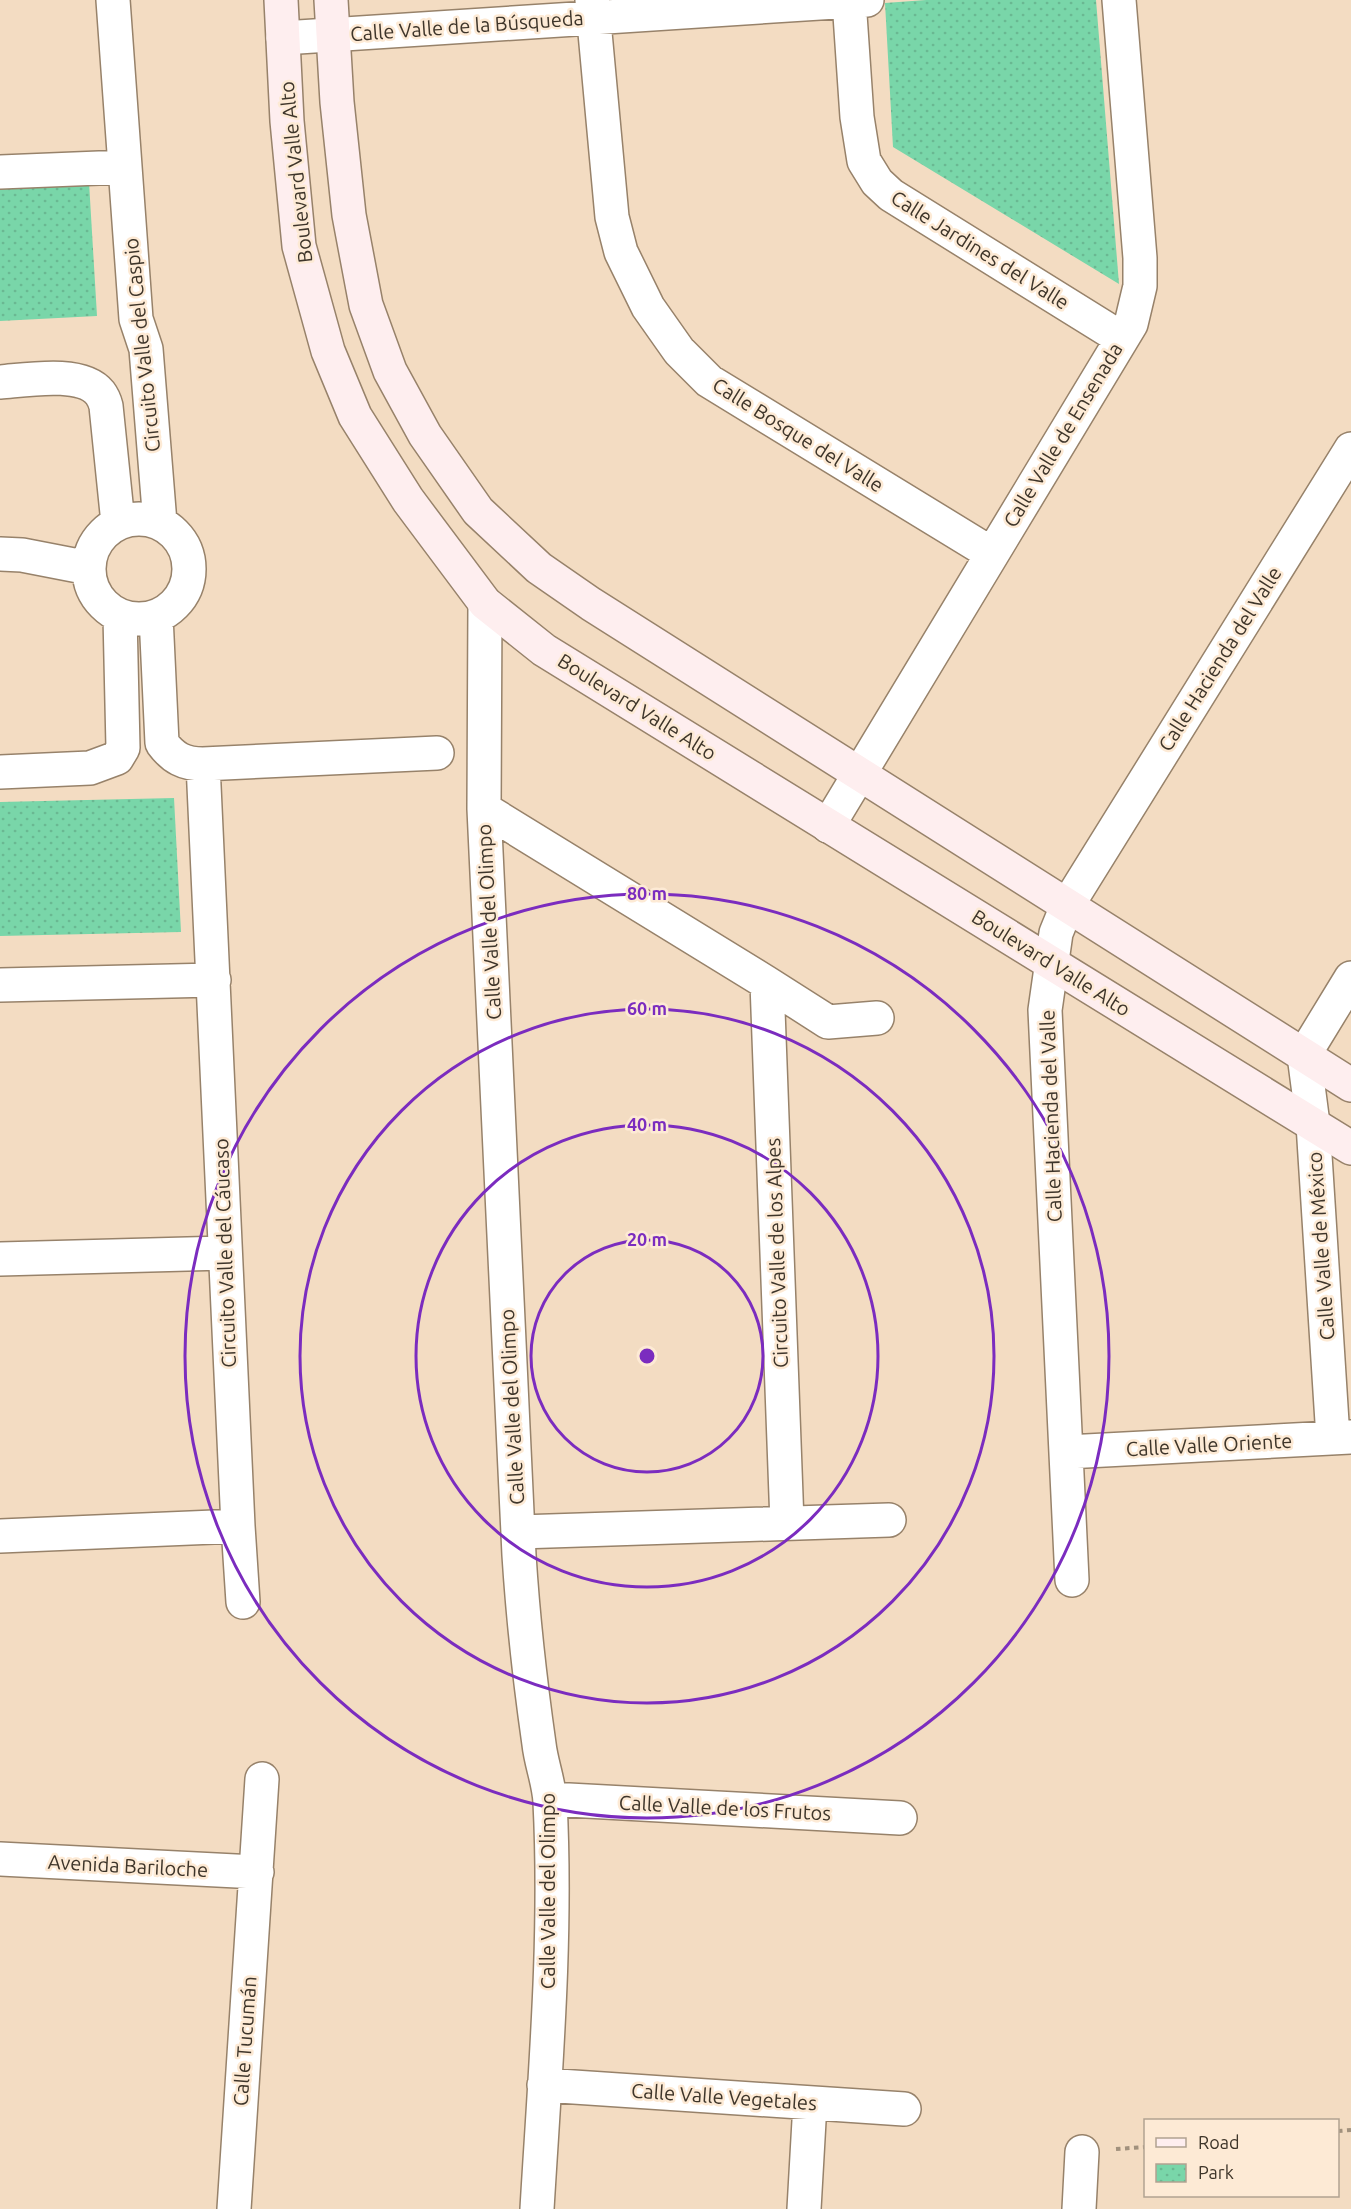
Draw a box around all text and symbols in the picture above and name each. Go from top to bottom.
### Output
street label: Calle Valle de la Búsqueda [350,6,584,45]
street label: Boulevard Valle Alto [275,80,316,264]
street label: Calle Jardines del Valle [887,185,1073,314]
street label: Circuito Valle del Caspio [119,237,164,453]
street label: Calle Valle de Ensenada [998,338,1127,531]
street label: Calle Bosque del Valle [709,373,888,497]
street label: Calle Hacienda del Valle [1153,562,1286,755]
street label: Boulevard Valle Alto [554,648,721,765]
street label: Calle Valle del Olimpo [472,823,505,1021]
text: 80 m [627,883,667,903]
street label: Boulevard Valle Alto [968,904,1135,1021]
text: 60 m [627,998,667,1018]
street label: Calle Hacienda del Valle [1035,1009,1066,1223]
text: 40 m [627,1114,667,1134]
street label: Circuito Valle del Cáucaso [209,1138,240,1368]
street label: Circuito Valle de los Alpes [761,1138,792,1368]
street label: Calle Valle de México [1302,1151,1339,1341]
text: 20 m [627,1229,667,1249]
street label: Calle Valle del Olimpo [495,1308,528,1506]
centre of rings [637,1346,657,1366]
street label: Calle Valle Oriente [1125,1429,1293,1460]
street label: Calle Valle de los Frutos [618,1790,832,1825]
street label: Calle Valle del Olimpo [536,1793,559,1989]
street label: Avenida Bariloche [47,1850,209,1881]
street label: Calle Tucumán [228,1975,261,2107]
street label: Calle Valle Vegetales [630,2079,818,2114]
legend [1144,2119,1339,2197]
text: Road [1198,2132,1240,2152]
text: Park [1198,2162,1234,2182]

